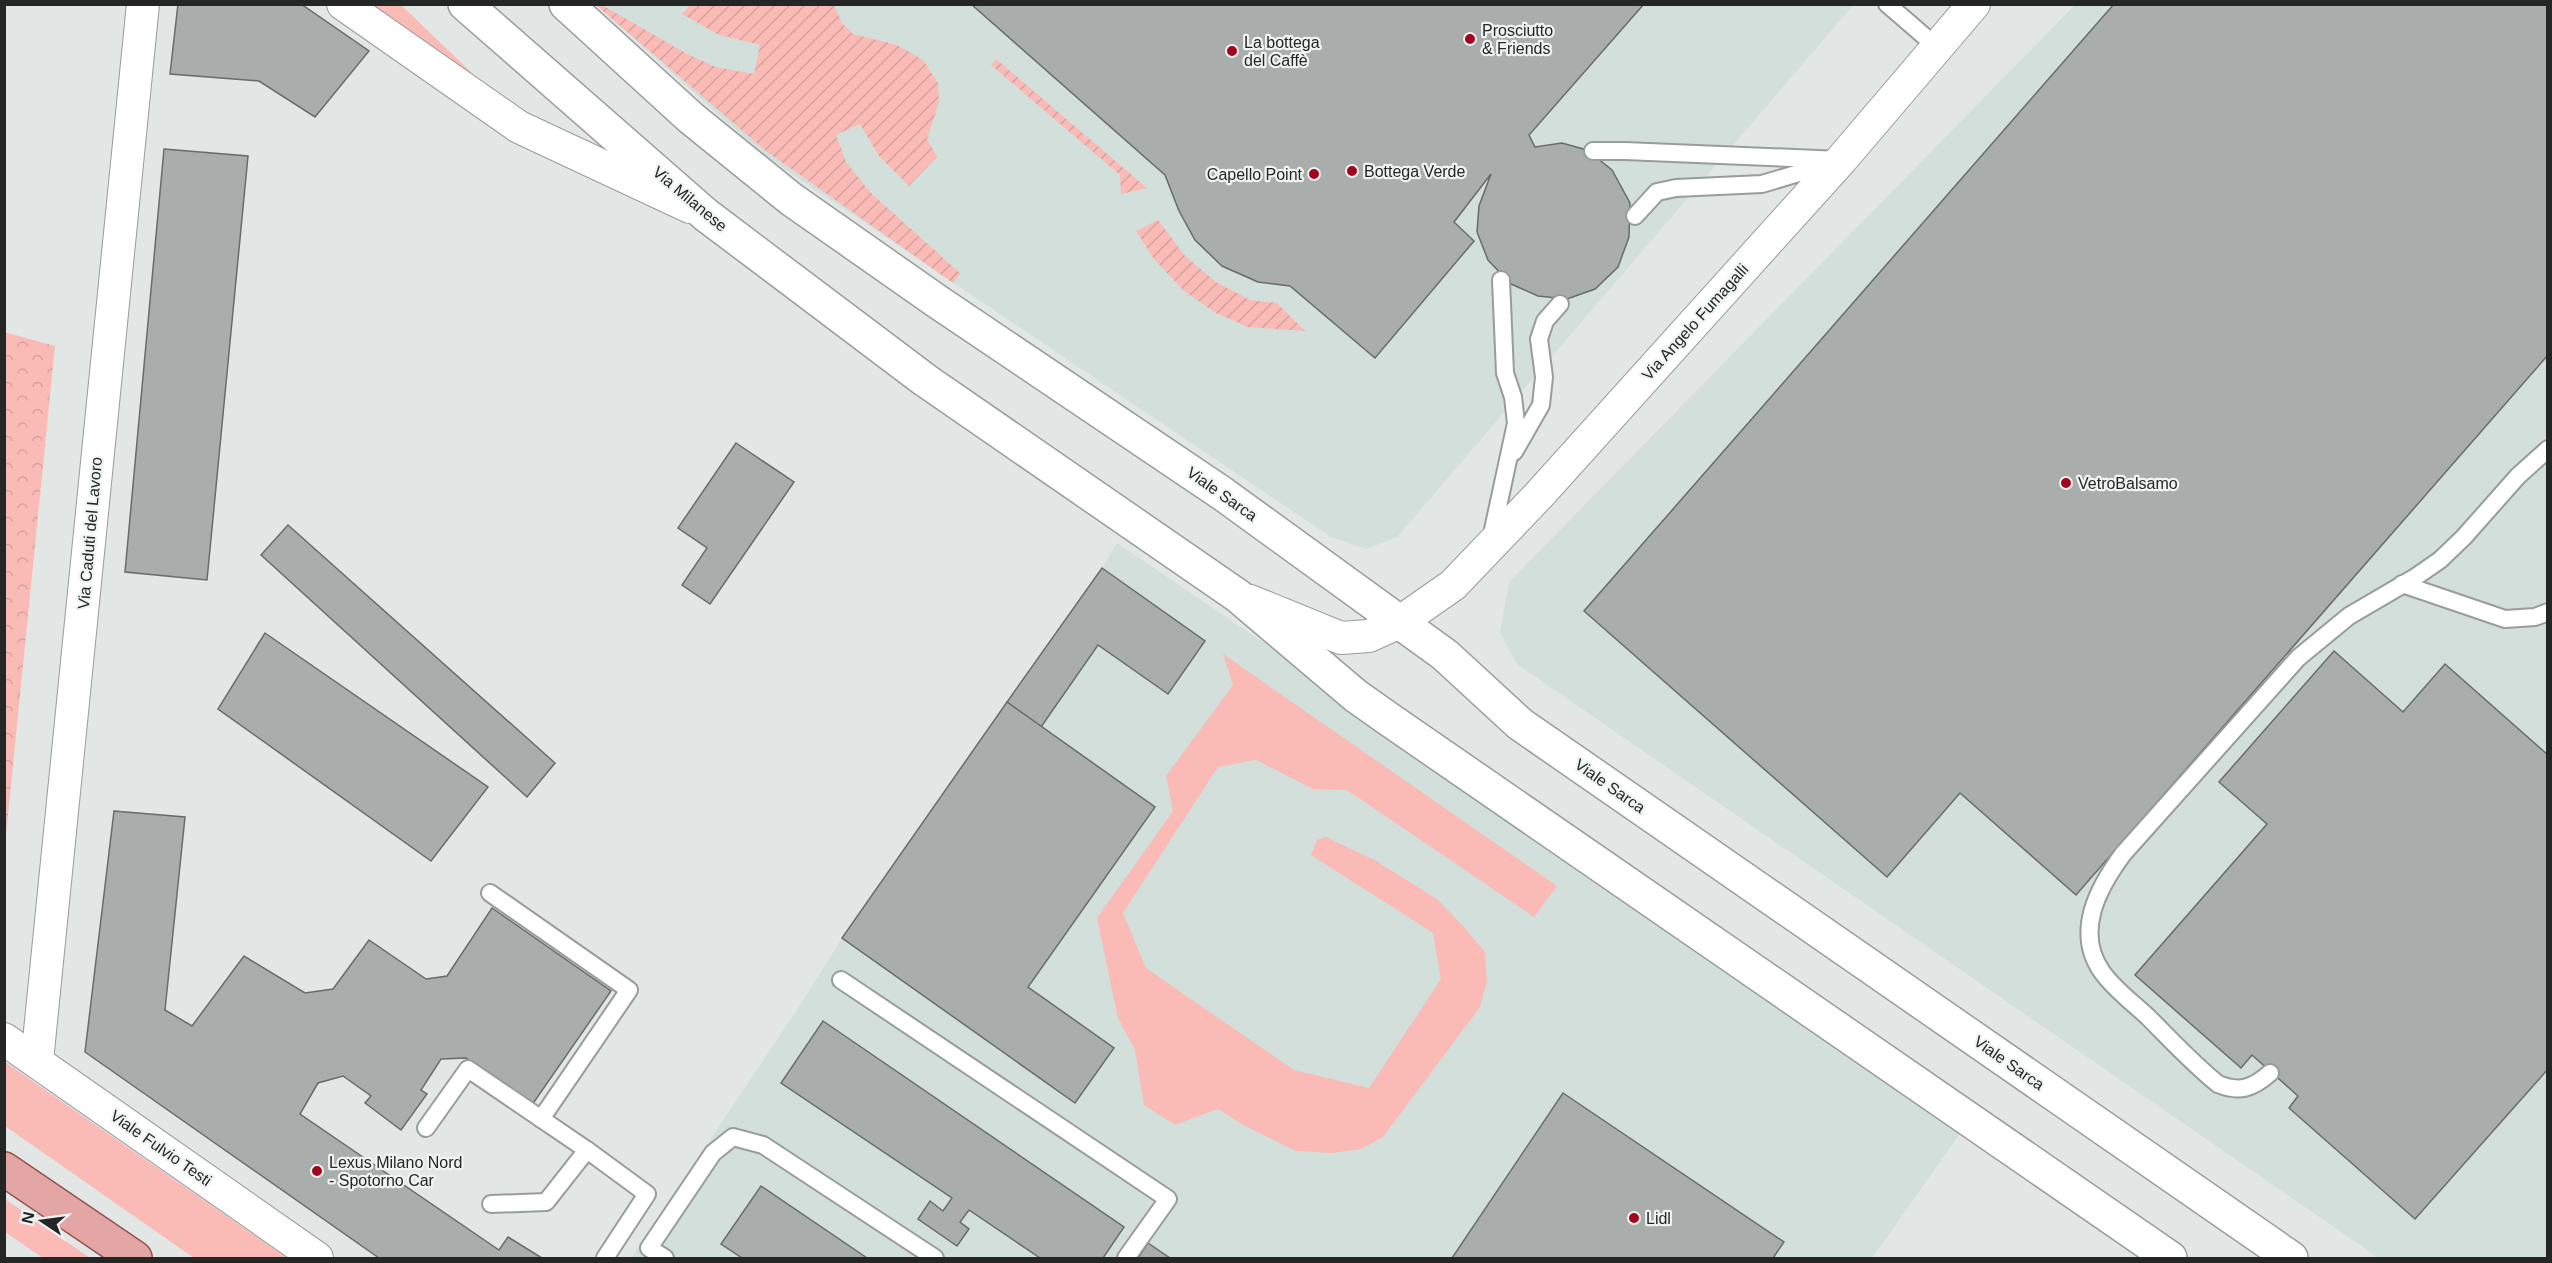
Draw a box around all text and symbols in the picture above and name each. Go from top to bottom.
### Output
place label: Prosciutto & Friends [1482,22,1553,57]
marker: Prosciutto & Friends [1463,32,1477,46]
place label: La bottega del Caffè [1244,34,1320,69]
marker: La bottega del Caffè [1225,44,1239,58]
street label: Via Milanese [650,163,731,235]
place label: Bottega Verde [1364,163,1466,180]
marker: Bottega Verde [1345,164,1359,178]
place label: Capello Point [1207,166,1303,183]
marker: Capello Point [1307,167,1321,181]
street label: Via Angelo Fumagalli [1638,261,1752,383]
street label: Via Caduti del Lavoro [75,456,105,610]
street label: Viale Sarca [1184,464,1260,524]
place label: VetroBalsamo [2078,475,2178,492]
marker: VetroBalsamo [2059,476,2073,490]
street label: Viale Sarca [1572,756,1648,816]
street label: Viale Sarca [1971,1033,2047,1093]
street label: Viale Fulvio Testi [107,1107,215,1189]
place label: Lexus Milano Nord - Spotorno Car [329,1154,462,1189]
marker: Lexus Milano Nord - Spotorno Car [310,1164,324,1178]
north arrow [12,1191,72,1251]
text: N [18,1210,37,1225]
place label: Lidl [1646,1210,1671,1227]
marker: Lidl [1627,1211,1641,1225]

